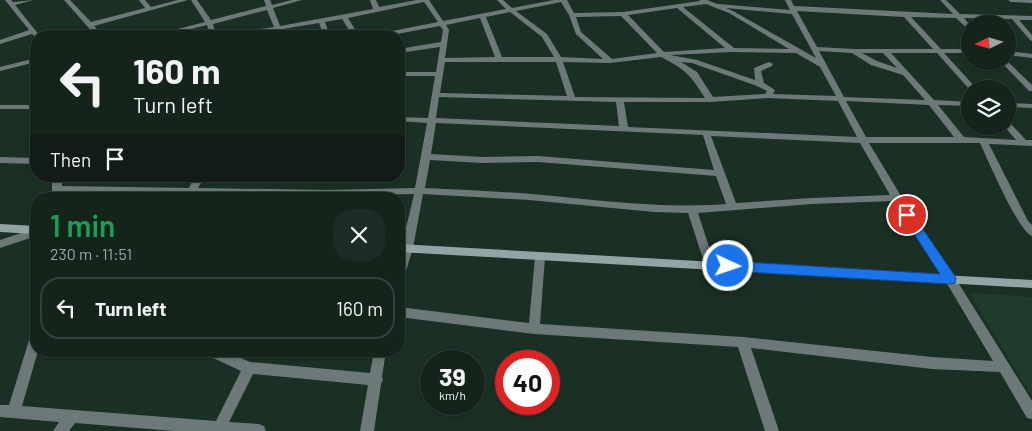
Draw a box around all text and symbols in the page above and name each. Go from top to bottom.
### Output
north arrow [961,15,1016,70]
map controls [961,15,1016,135]
text: 160 m [133,49,220,91]
icon: left [50,50,115,115]
button: layers [961,80,1016,135]
text: Turn left [133,91,213,117]
icon: arrive [101,145,129,173]
text: Then [50,148,91,171]
pin [886,194,928,236]
icon: arrive [893,201,921,229]
text: 1 min [50,207,115,243]
button: close [333,209,385,261]
position arrow [701,239,753,291]
text: 230 m · 11:51 [50,244,132,263]
icon: left [52,294,80,322]
text: Turn left [95,297,166,320]
text: 160 m [336,297,383,320]
speed limit sign: 40 [495,350,560,415]
text: 39 [439,361,466,391]
text: km/h [439,388,466,402]

